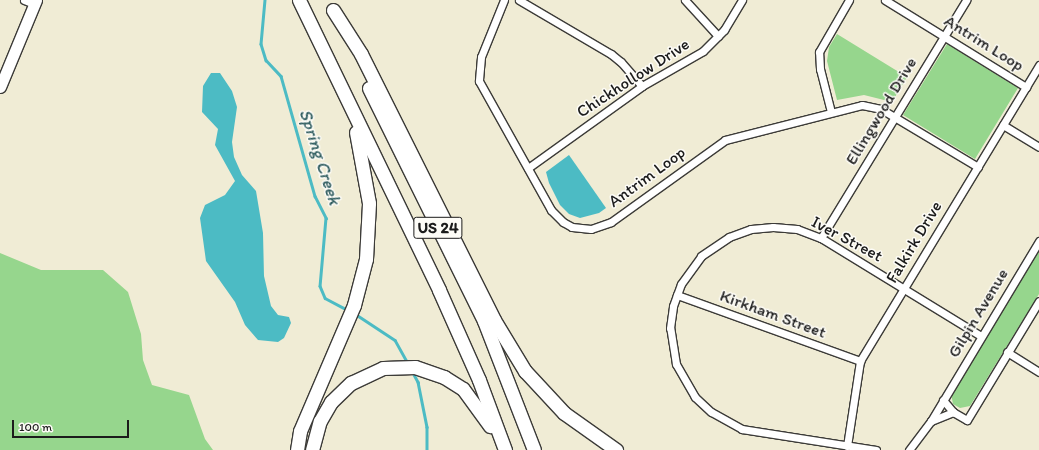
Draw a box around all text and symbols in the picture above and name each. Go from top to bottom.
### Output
street label: Antrim Loop [940,10,1028,76]
street label: Chickhollow Drive [573,34,693,122]
street label: Ellingwood Drive [841,53,921,169]
water label: Spring Creek [294,106,346,208]
street label: Antrim Loop [604,142,690,212]
street label: Falkirk Drive [881,197,947,287]
street label: Iver Street [808,212,886,266]
road number: US 24 [413,214,463,242]
street label: Gilpin Avenue [943,265,1013,361]
street label: Kirkham Street [717,285,829,343]
scale bar [14,412,131,438]
text: 100 m [19,420,52,434]

